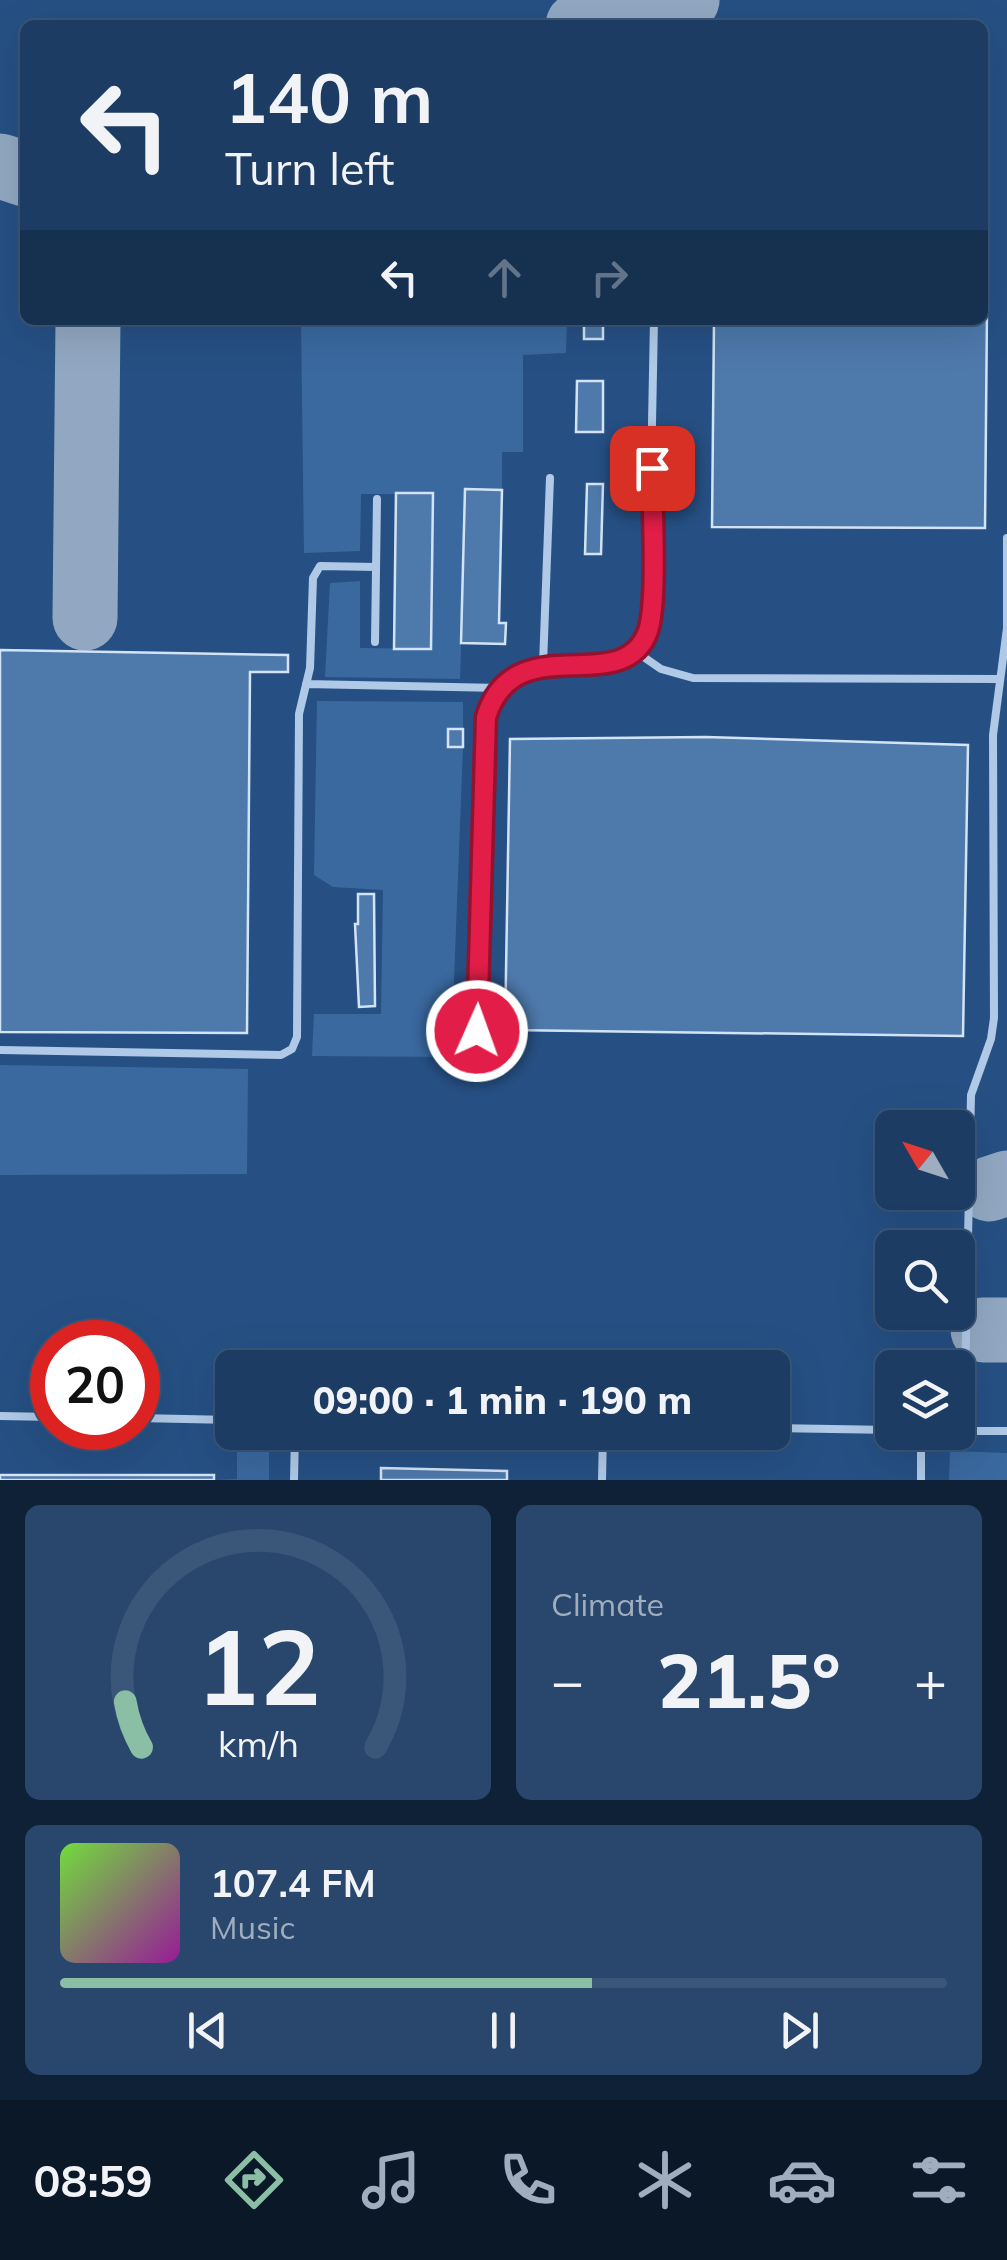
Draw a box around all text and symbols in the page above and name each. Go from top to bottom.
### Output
text: 140 m [225,53,433,141]
icon: left [60,60,190,190]
text: Turn left [225,140,394,196]
icon: left [372,250,427,305]
icon: ahead [477,250,532,305]
icon: right [582,250,637,305]
pin [610,426,695,511]
icon: arrive [625,441,680,496]
position arrow [425,979,529,1083]
north arrow [875,1110,975,1210]
map controls [875,1110,975,1450]
button: search [875,1230,975,1330]
speed limit sign: 20 [30,1320,160,1450]
button: layers [875,1350,975,1450]
text: 09:00 · 1 min · 190 m [313,1376,692,1424]
text: Climate [551,1584,664,1624]
text: 12 [196,1600,320,1731]
text: 21.5° [657,1633,841,1727]
text: − [551,1646,584,1715]
text: + [914,1646,947,1715]
text: km/h [218,1721,298,1766]
text: 107.4 FM [210,1859,376,1907]
text: Music [210,1907,295,1947]
icon: previous [180,2003,235,2058]
icon: pause [476,2003,531,2058]
icon: next [772,2003,827,2058]
icon: directions [219,2145,289,2215]
icon: music [356,2145,426,2215]
icon: phone [493,2145,563,2215]
icon: climate [630,2145,700,2215]
icon: car [767,2145,837,2215]
icon: filters [904,2145,974,2215]
text: 08:59 [33,2152,153,2208]

